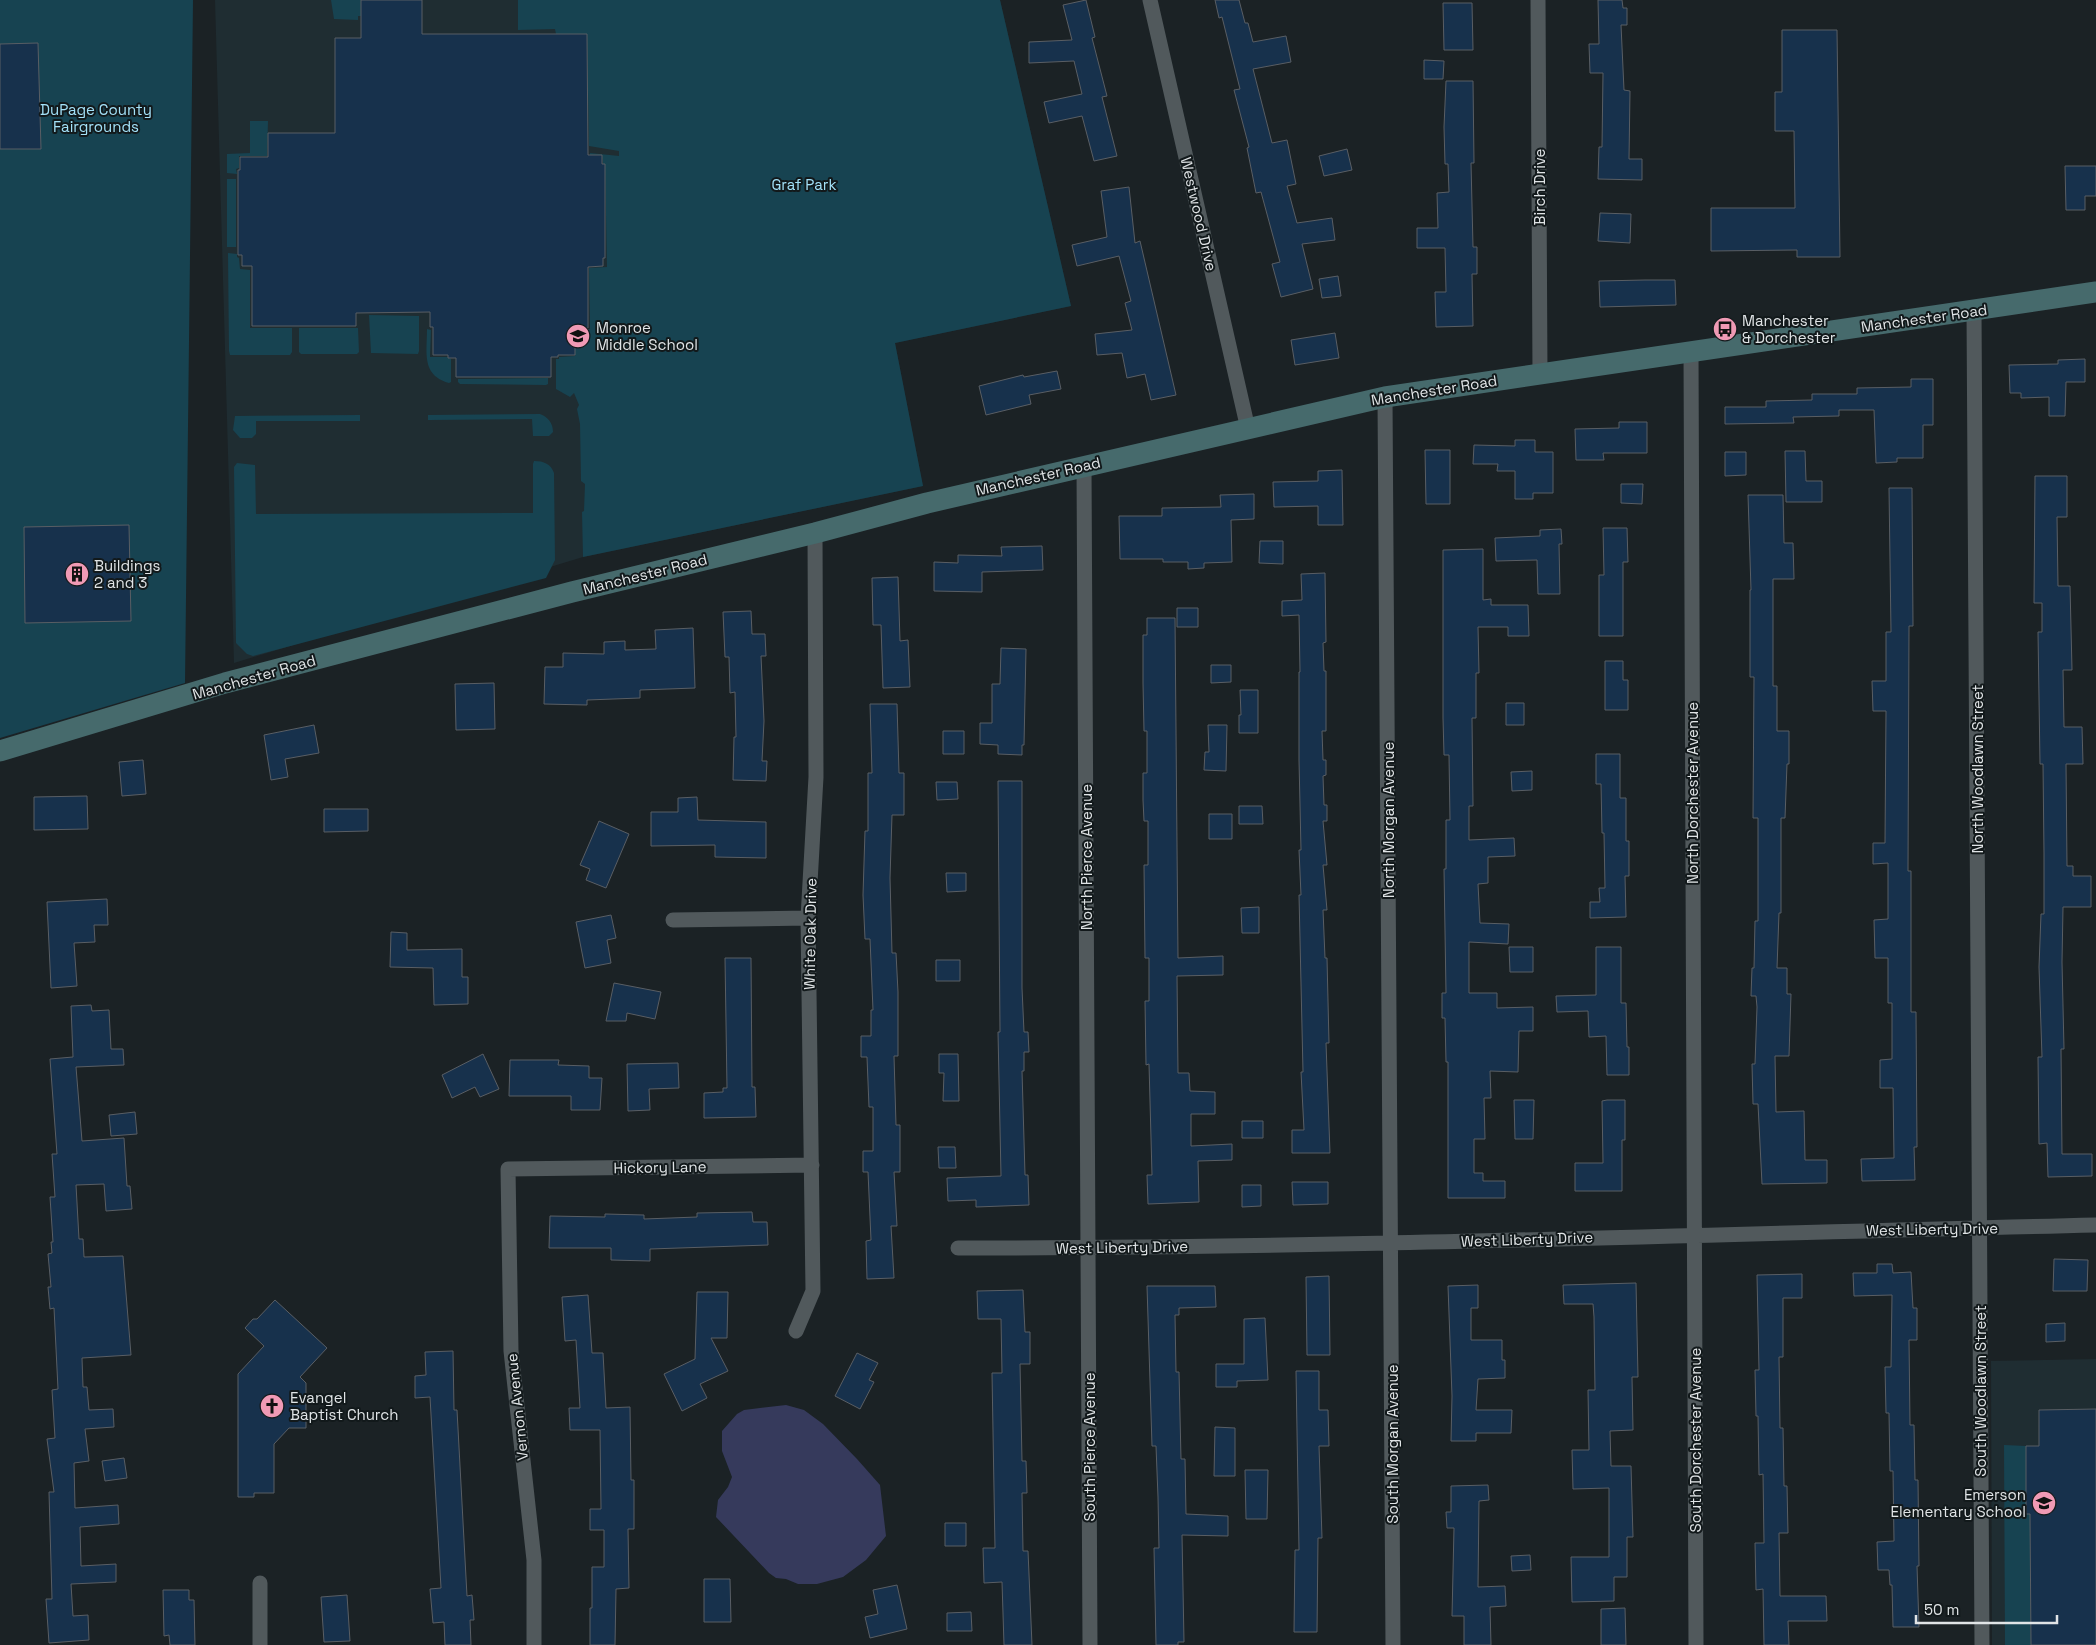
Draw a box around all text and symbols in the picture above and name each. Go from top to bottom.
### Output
park label: DuPage County Fairgrounds [40,100,152,136]
street label: Birch Drive [1530,148,1549,225]
street label: Westwood Drive [1177,155,1221,273]
park label: Graf Park [771,175,837,194]
street label: Manchester Road [1860,300,1988,336]
place label: Manchester & Dorchester [1742,311,1836,347]
bus stop icon: Manchester & Dorchester [1712,316,1738,342]
place label: Monroe Middle School [596,318,698,354]
school or university icon: Monroe Middle School [565,323,591,349]
street label: Manchester Road [1370,371,1498,409]
street label: Manchester Road [974,452,1102,500]
street label: Manchester Road [581,549,709,599]
place label: Buildings 2 and 3 [94,556,161,592]
building icon: Buildings 2 and 3 [64,561,90,587]
street label: Manchester Road [190,650,318,704]
street label: North Woodlawn Street [1968,684,1987,853]
street label: North Dorchester Avenue [1683,702,1702,884]
street label: North Morgan Avenue [1379,742,1398,898]
street label: North Pierce Avenue [1077,784,1096,930]
street label: White Oak Drive [800,878,820,990]
street label: Hickory Lane [613,1157,707,1177]
street label: West Liberty Drive [1866,1218,1998,1240]
street label: West Liberty Drive [1461,1227,1594,1251]
street label: West Liberty Drive [1056,1236,1188,1258]
street label: South Woodlawn Street [1971,1305,1990,1477]
street label: South Dorchester Avenue [1686,1347,1705,1532]
street label: Vernon Avenue [502,1352,532,1461]
street label: South Morgan Avenue [1383,1364,1402,1524]
street label: South Pierce Avenue [1080,1372,1099,1522]
place label: Evangel Baptist Church [290,1388,398,1424]
church icon: Evangel Baptist Church [259,1393,285,1419]
place label: Emerson Elementary School [1890,1485,2026,1521]
school or university icon: Emerson Elementary School [2031,1490,2057,1516]
scale bar [1916,1592,2057,1624]
text: 50 m [1924,1600,1959,1619]

